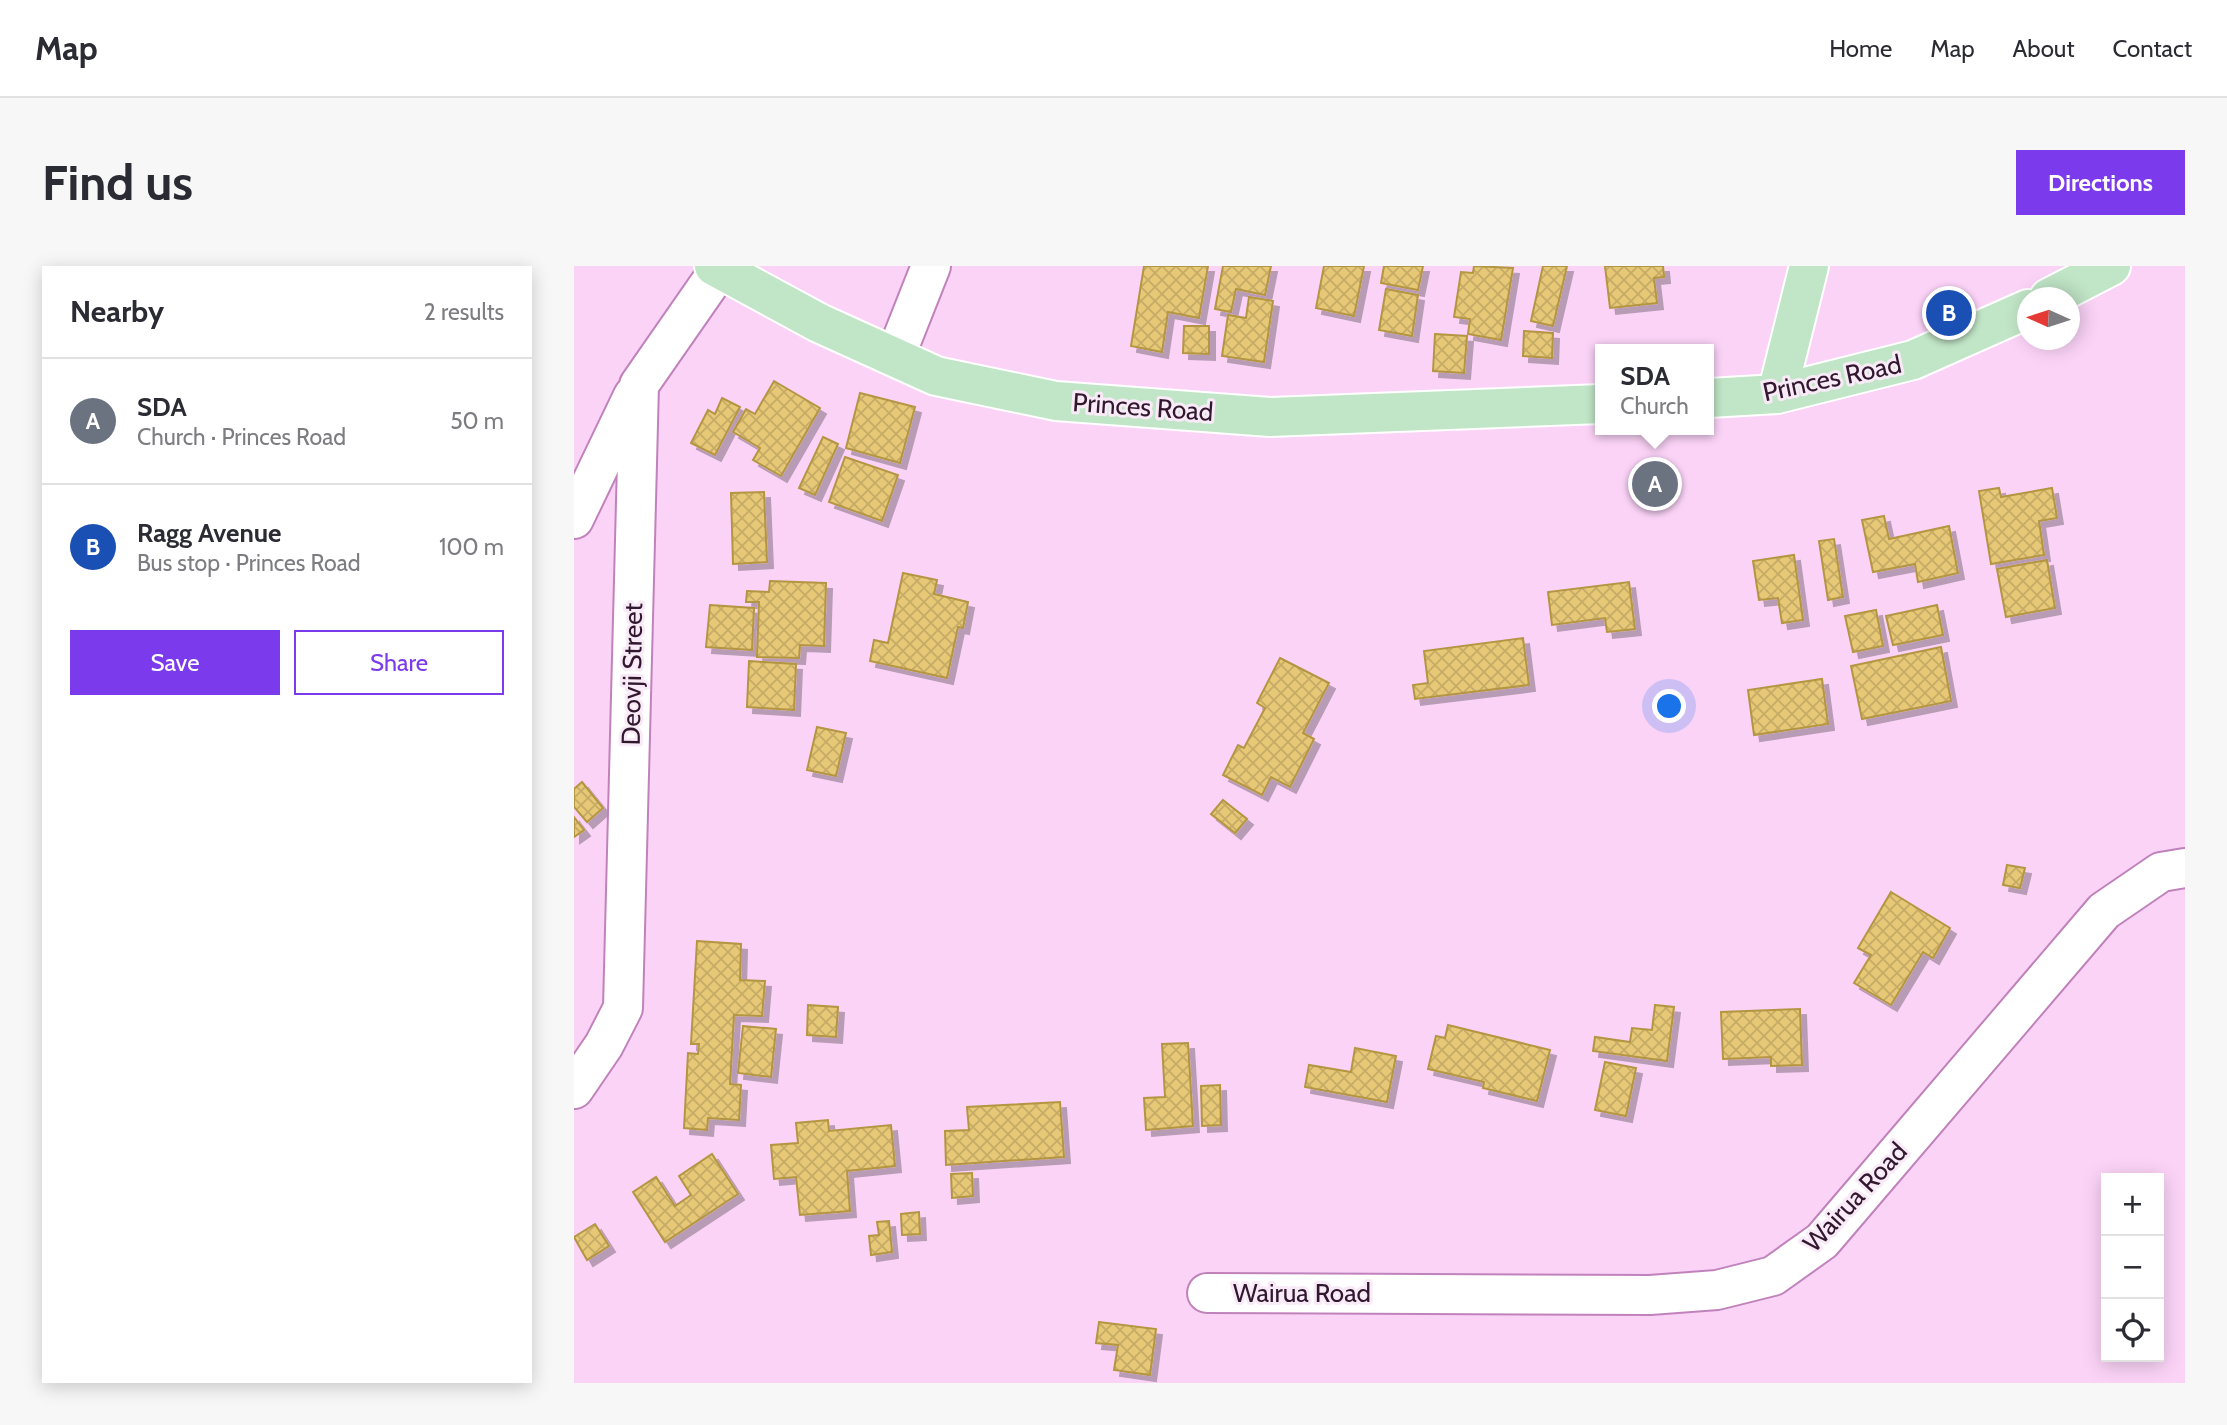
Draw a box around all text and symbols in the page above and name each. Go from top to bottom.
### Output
text: Map [35,28,98,68]
text: Home [1829,34,1892,63]
text: Map [1930,34,1975,63]
text: About [2013,34,2075,63]
text: Contact [2113,34,2192,63]
button: Directions [2016,150,2185,215]
text: Find us [42,153,193,212]
pin: B [1926,287,1972,339]
north arrow [2017,287,2080,350]
text: Nearby [70,293,164,330]
text: 2 results [424,298,504,326]
popup [1595,344,1714,435]
street label: Princes Road [1760,348,1904,408]
text: SDA [1620,360,1670,392]
street label: Princes Road [1072,386,1214,428]
text: SDA [137,391,187,423]
text: Church [1620,392,1689,420]
text: A [86,407,100,435]
text: 50 m [450,407,504,435]
text: Church · Princes Road [137,423,346,451]
pin: A [1632,458,1678,510]
text: Ragg Avenue [137,517,281,549]
text: B [86,533,100,561]
text: 100 m [439,533,504,561]
text: Bus stop · Princes Road [137,549,360,577]
street label: Deovji Street [615,602,649,746]
button: Save [70,630,280,695]
button: Share [294,630,504,695]
your location [1652,689,1686,723]
street label: Wairua Road [1796,1136,1914,1258]
map controls [2101,1173,2164,1362]
button: + [2101,1173,2164,1236]
button: − [2101,1236,2164,1299]
street label: Wairua Road [1233,1277,1371,1309]
button: locate [2101,1299,2164,1362]

